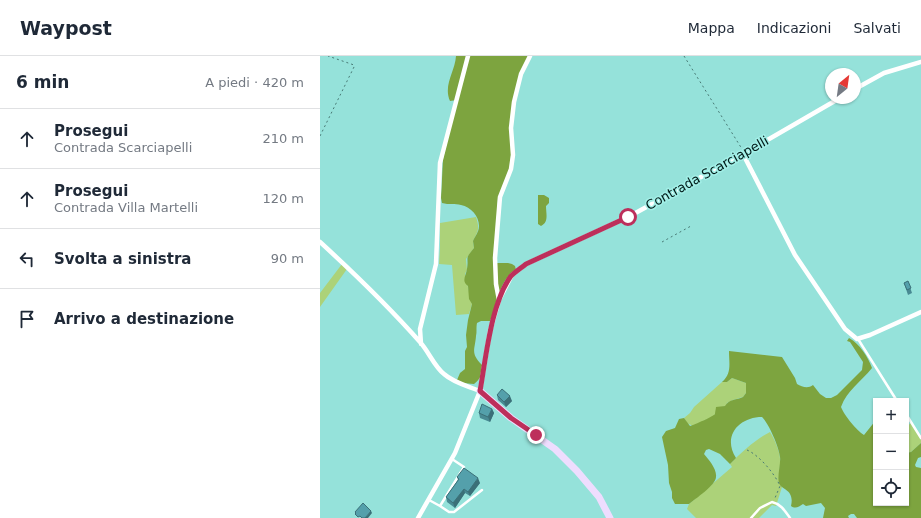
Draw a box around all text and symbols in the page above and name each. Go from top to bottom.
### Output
text: Waypost [20,17,112,39]
text: Mappa [688,20,735,36]
text: Indicazioni [757,20,831,36]
text: Salvati [853,20,901,36]
north arrow [825,68,861,104]
text: 6 min [16,72,69,92]
text: A piedi · 420 m [205,75,304,90]
text: Prosegui [54,122,128,140]
icon: ahead [16,128,38,150]
text: 210 m [262,131,304,146]
street label: Contrada Scarciapelli [643,133,771,213]
text: Contrada Scarciapelli [54,140,192,155]
text: Prosegui [54,182,128,200]
icon: ahead [16,188,38,210]
text: 120 m [262,191,304,206]
text: Contrada Villa Martelli [54,200,198,215]
route start [619,208,637,226]
icon: left [16,248,38,270]
text: Svolta a sinistra [54,250,191,268]
text: 90 m [271,251,304,266]
icon: arrive [16,308,38,330]
text: Arrivo a destinazione [54,310,234,328]
map controls [873,398,909,506]
button: + [873,398,909,434]
route end [527,426,545,444]
button: − [873,434,909,470]
button: locate [873,470,909,506]

